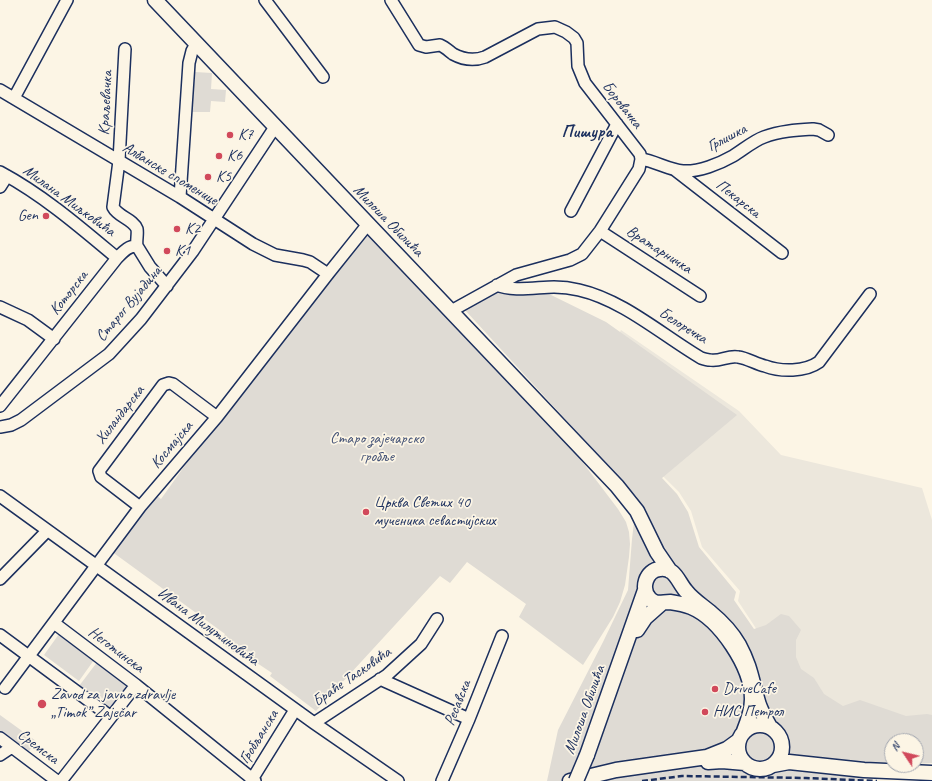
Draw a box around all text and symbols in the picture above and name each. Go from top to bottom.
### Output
street label: Краљевачка [95,70,117,136]
street label: Боровачка [598,78,646,132]
street label: Грлишка [704,120,750,156]
district label: Пишура [562,121,612,143]
place label: K7 [238,125,253,145]
marker: K7 [225,130,235,140]
street label: Албанске споменице [119,138,221,210]
place label: K6 [227,146,242,166]
marker: K6 [214,151,224,161]
street label: Милана Миљковића [19,161,119,241]
place label: K5 [216,167,231,187]
marker: K5 [203,172,213,182]
street label: Пекарска [712,176,764,222]
street label: Милоша Обилића [349,181,427,261]
place label: Gen [18,206,38,226]
marker: Gen [41,211,51,221]
place label: K2 [185,219,200,239]
street label: Вратарничка [623,222,695,278]
marker: K2 [172,224,182,234]
place label: K1 [175,241,190,261]
marker: K1 [162,246,172,256]
street label: Старог Вујадина [92,262,166,346]
street label: Которска [46,267,92,319]
street label: Белоречка [655,304,711,348]
street label: Хиландарска [91,382,149,448]
street label: Космајска [147,417,197,473]
park label: Старо зајечарско гробље [330,429,424,467]
place label: Црква Светих 40 мученика севастијских [374,493,496,531]
marker: Црква Светих 40 мученика севастијских [361,507,371,517]
street label: Ивана Милутиновића [153,584,263,670]
street label: Неготинска [84,623,148,677]
street label: Браће Тасковића [309,643,395,711]
street label: Милоша Обилића [560,663,610,757]
street label: Ресавска [440,677,476,729]
place label: DriveCafe [723,679,776,699]
marker: DriveCafe [710,684,720,694]
place label: Zavod za javno zdravlje „Timok” Zaječar [51,685,175,723]
marker: Zavod za javno zdravlje „Timok” Zaječar [36,698,48,710]
place label: НИС Петрол [713,702,783,722]
street label: Гробљанска [235,707,283,767]
marker: НИС Петрол [700,707,710,717]
street label: Сремска [14,725,62,769]
north arrow [884,733,924,773]
text: N [887,740,903,753]

